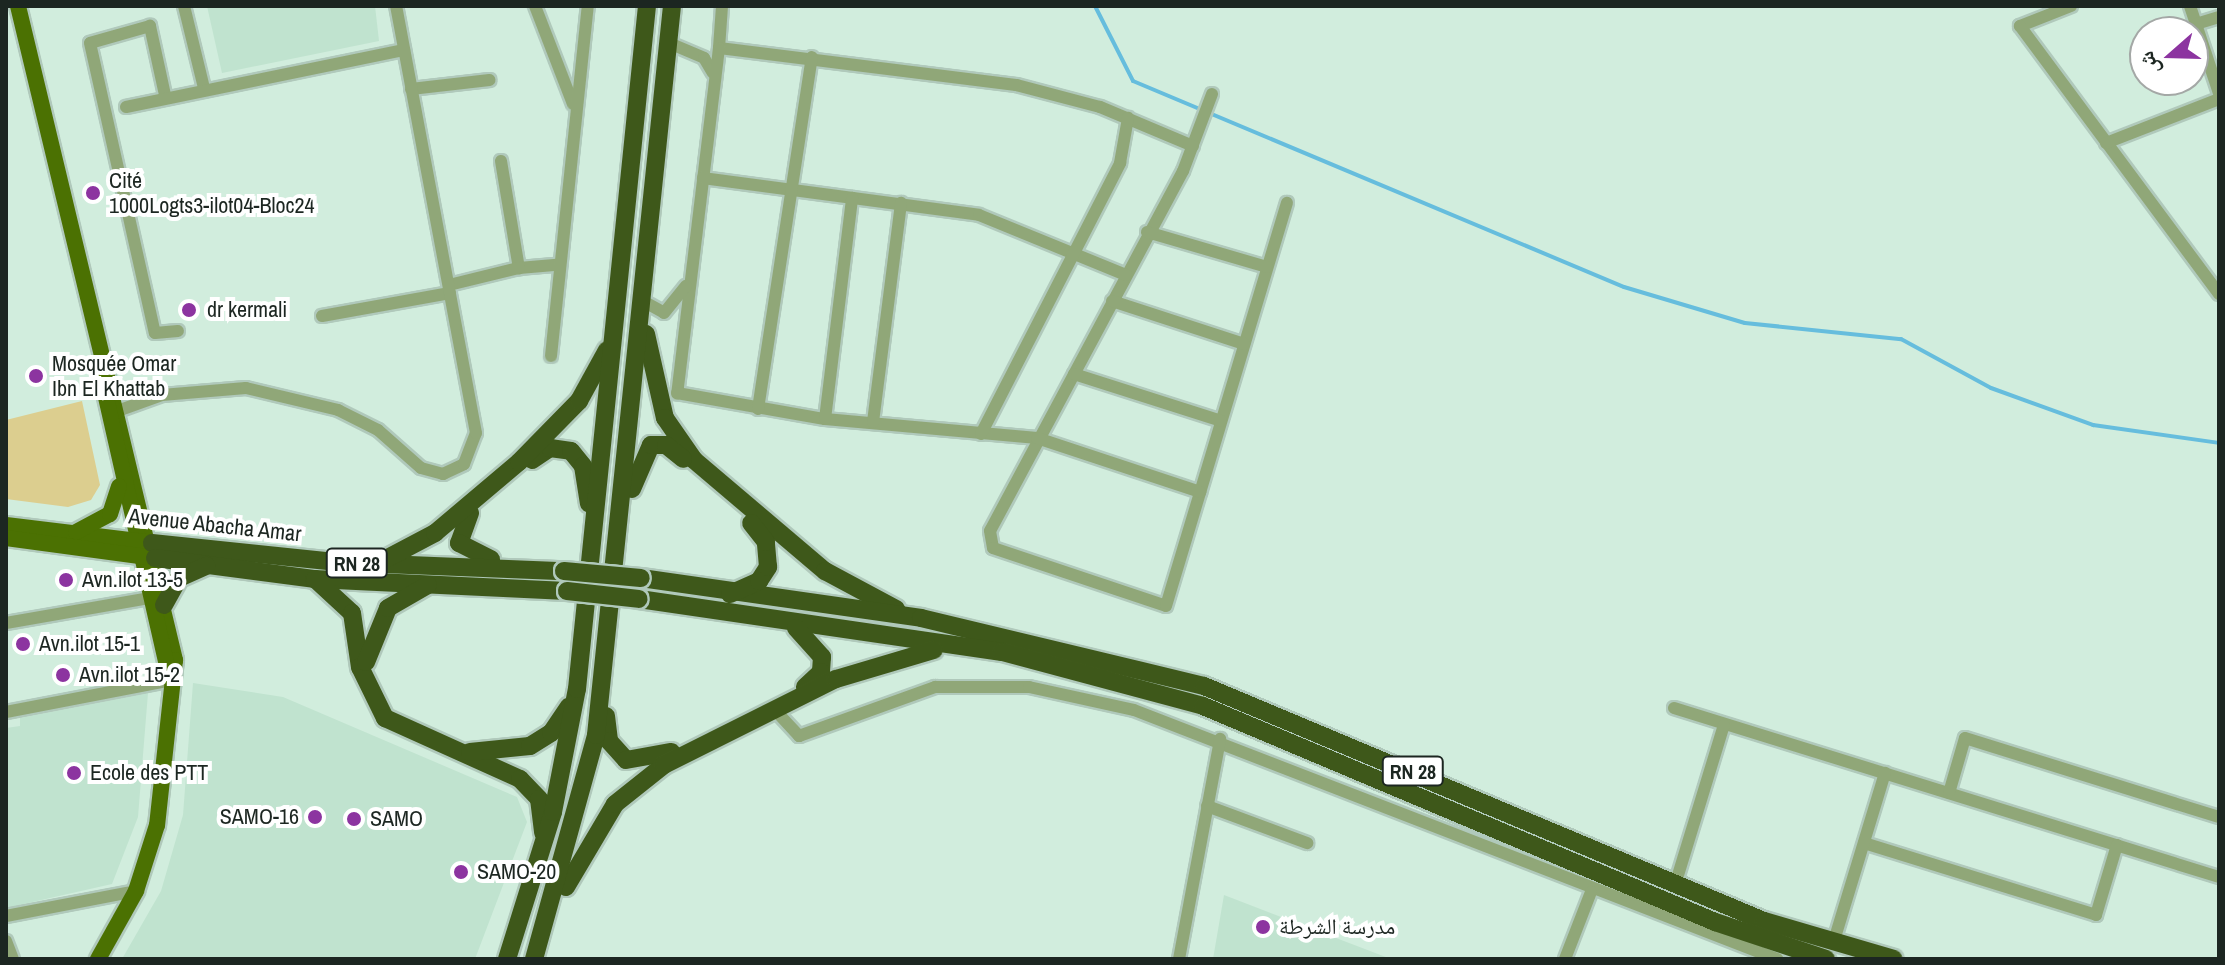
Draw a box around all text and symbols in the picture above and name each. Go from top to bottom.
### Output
north arrow [2129,16,2209,96]
text: ش [2130,47,2166,80]
place label: Cité 1000Logts3-ilot04-Bloc24 [109,167,315,218]
marker: Cité 1000Logts3-ilot04-Bloc24 [84,184,102,202]
place label: dr kermali [207,297,287,323]
marker: dr kermali [178,299,200,321]
place label: Mosquée Omar Ibn El Khattab [52,350,176,402]
marker: Mosquée Omar Ibn El Khattab [27,367,45,385]
street label: Avenue Abacha Amar [127,503,303,547]
road number: RN 28 [325,547,389,579]
place label: Avn.ilot 13-5 [82,567,183,593]
marker: Avn.ilot 13-5 [57,571,75,589]
place label: Avn.ilot 15-1 [39,631,140,657]
marker: Avn.ilot 15-1 [14,635,32,653]
place label: Avn.ilot 15-2 [79,662,180,688]
marker: Avn.ilot 15-2 [54,666,72,684]
road number: RN 28 [1381,755,1445,787]
place label: Ecole des PTT [90,760,208,786]
marker: Ecole des PTT [65,764,83,782]
place label: SAMO-16 [220,804,299,830]
place label: SAMO [370,806,423,832]
marker: SAMO-16 [306,808,324,826]
marker: SAMO [345,810,363,828]
place label: SAMO-20 [477,859,556,885]
marker: SAMO-20 [452,863,470,881]
place label: مدرسة الشرطة [1279,914,1395,940]
marker: مدرسة الشرطة [1254,918,1272,936]

